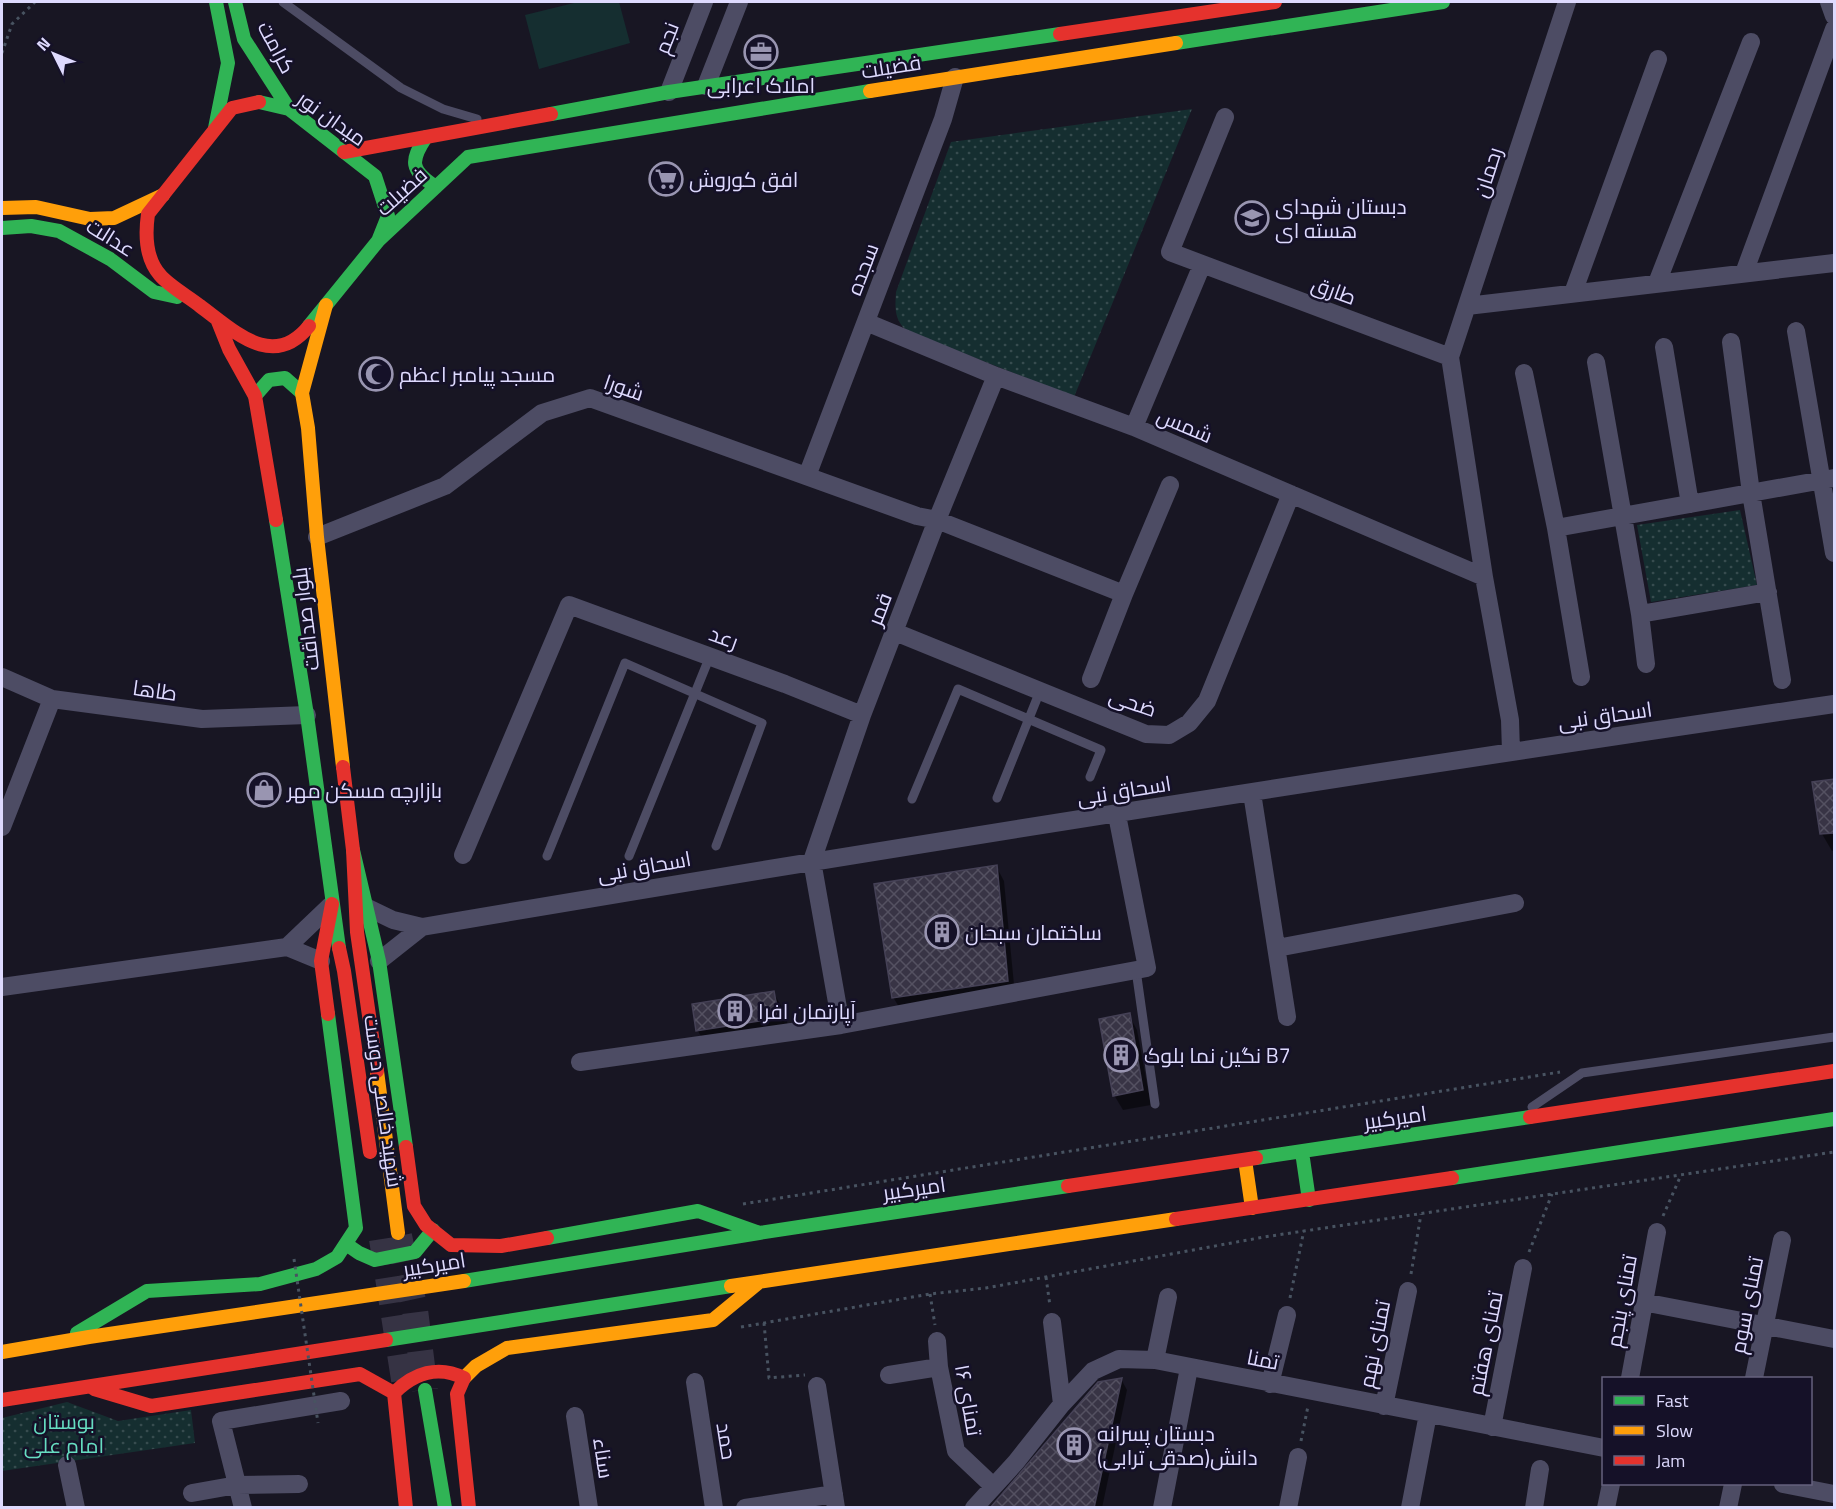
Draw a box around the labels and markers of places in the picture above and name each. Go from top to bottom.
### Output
office icon: املاک اعرابی [743,34,779,70]
place label: املاک اعرابی [707,69,815,101]
supermarket icon: افق کوروش [648,161,684,197]
place label: افق کوروش [689,163,798,195]
place label: دبستان شهدای هسته ای [1275,190,1407,246]
school or university icon: دبستان شهدای هسته ای [1234,200,1270,236]
mosque icon: مسجد پیامبر اعظم [358,356,394,392]
place label: مسجد پیامبر اعظم [399,358,555,390]
shop icon: بازارچه مسکن مهر [246,772,282,808]
place label: بازارچه مسکن مهر [286,774,442,806]
building icon: ساختمان سبحان [924,914,960,950]
place label: ساختمان سبحان [965,916,1102,948]
building icon: آپارتمان افرا [717,993,753,1029]
place label: آپارتمان افرا [758,995,856,1027]
building icon: نگین نما بلوک B7 [1103,1037,1139,1073]
place label: نگین نما بلوک B7 [1144,1039,1291,1071]
place label: دبستان پسرانه دانش(صدقی ترابی) [1097,1417,1258,1473]
building icon: دبستان پسرانه دانش(صدقی ترابی) [1056,1427,1092,1463]

